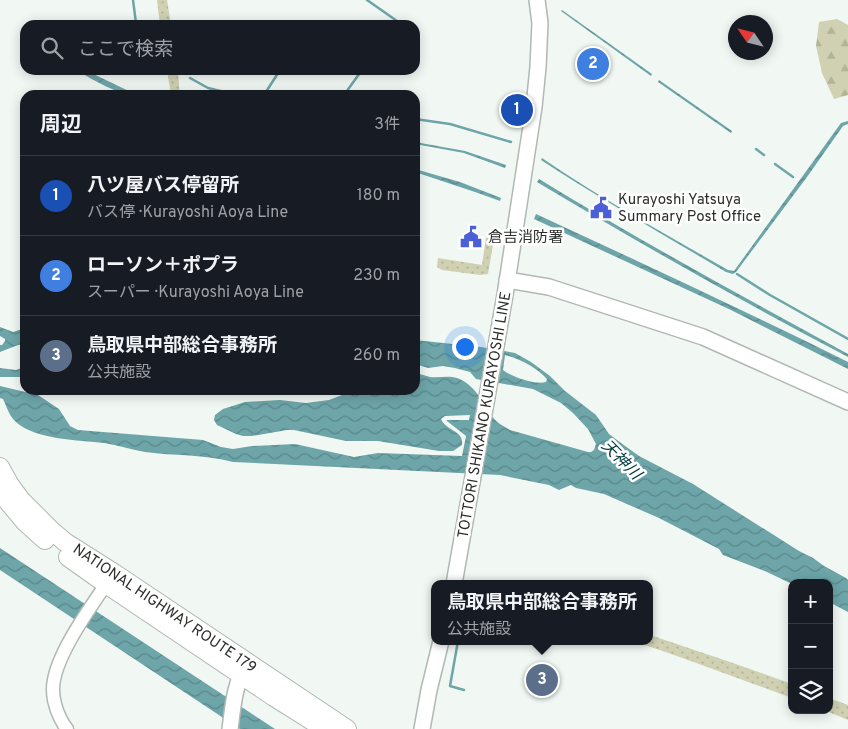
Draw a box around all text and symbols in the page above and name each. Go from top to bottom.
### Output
north arrow [728,15,773,60]
search box [20,20,420,75]
icon: search [38,34,66,62]
text: ここで検索 [78,38,173,62]
pin: 2 [577,45,609,83]
pin: 1 [501,91,533,129]
text: 周辺 [40,112,82,139]
text: 3件 [374,115,400,135]
text: 八ツ屋バス停留所 [87,174,239,198]
text: 1 [53,186,59,206]
text: 180 m [357,186,400,206]
place label: Kurayoshi Yatsuya Summary Post Office [618,191,761,227]
public building icon: Kurayoshi Yatsuya Summary Post Office [588,195,614,221]
text: バス停 · Kurayoshi Aoya Line [87,203,288,223]
public building icon: 倉吉消防署 [458,224,484,250]
place label: 倉吉消防署 [488,229,563,248]
text: ローソン＋ポプラ [87,254,239,278]
text: 2 [51,266,61,286]
text: 230 m [353,266,400,286]
text: スーパー · Kurayoshi Aoya Line [87,283,304,303]
street label: TOTTORI SHIKANO KURAYOSHI LINE [454,290,517,540]
text: 鳥取県中部総合事務所 [87,334,277,358]
your location [452,334,478,360]
text: 3 [51,346,61,366]
text: 260 m [353,346,400,366]
text: 公共施設 [87,363,151,383]
water label: 天神川 [597,436,646,486]
street label: NATIONAL HIGHWAY ROUTE 179 [69,540,260,678]
map controls [788,579,833,714]
button: + [788,579,833,624]
popup [431,580,653,645]
text: 鳥取県中部総合事務所 [447,591,637,615]
text: 公共施設 [447,620,511,640]
button: − [788,624,833,669]
pin: 3 [526,661,558,699]
button: layers [788,669,833,714]

